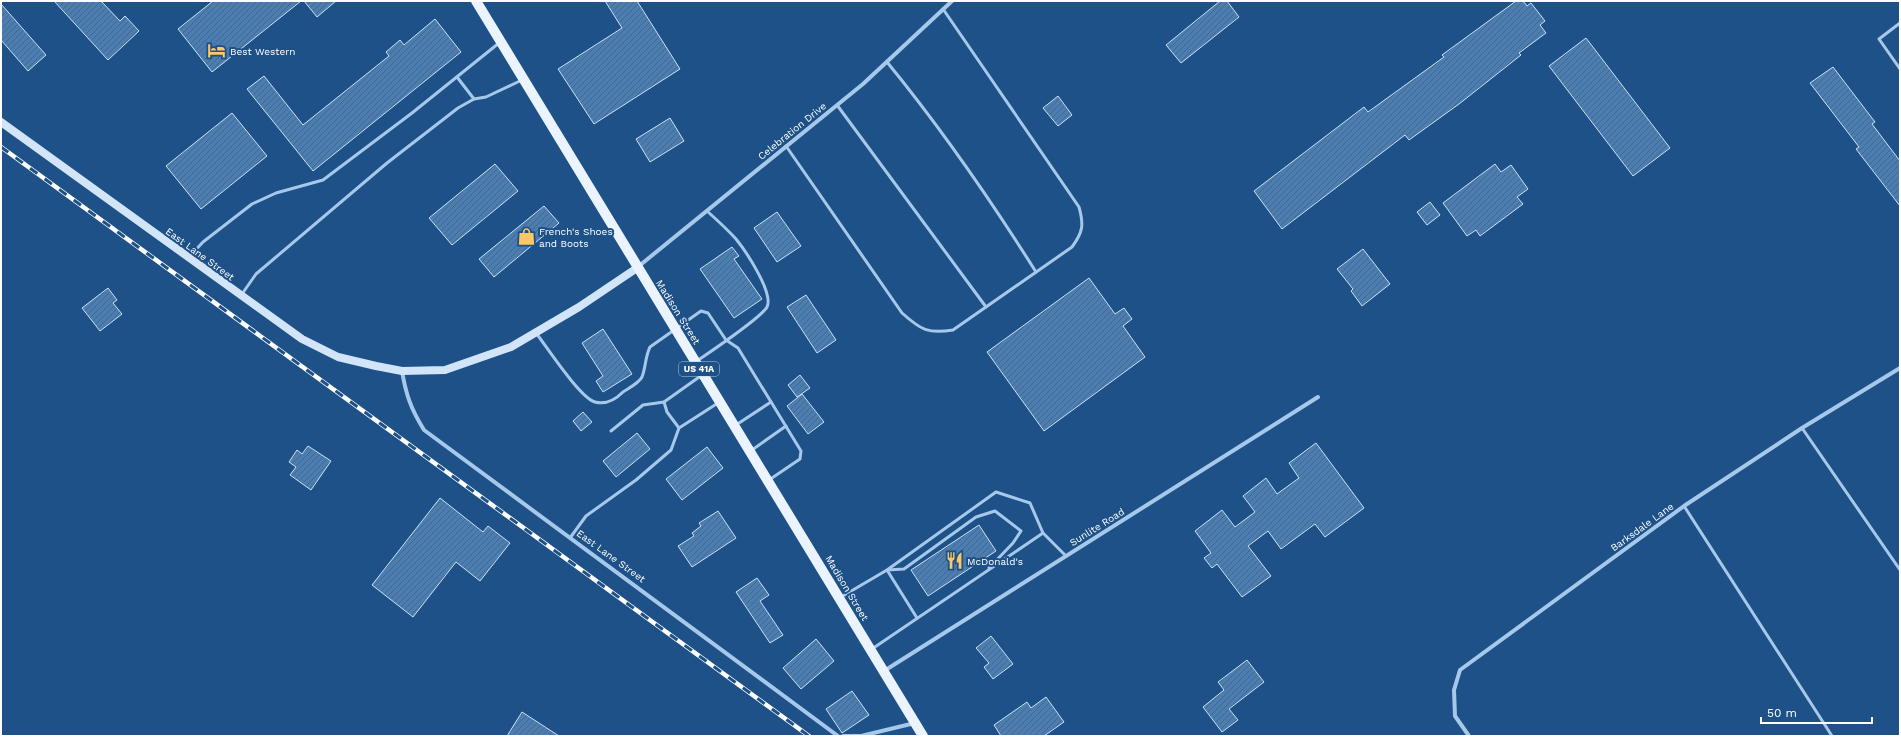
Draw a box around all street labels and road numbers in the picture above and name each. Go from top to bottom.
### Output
street label: Celebration Drive [756,100,828,162]
street label: East Lane Street [164,225,237,283]
street label: Madison Street [654,278,703,347]
road number: US 41A [679,362,719,376]
street label: Barksdale Lane [1608,500,1676,553]
street label: Sunlite Road [1068,506,1126,548]
street label: East Lane Street [575,527,648,585]
street label: Madison Street [823,553,871,623]

